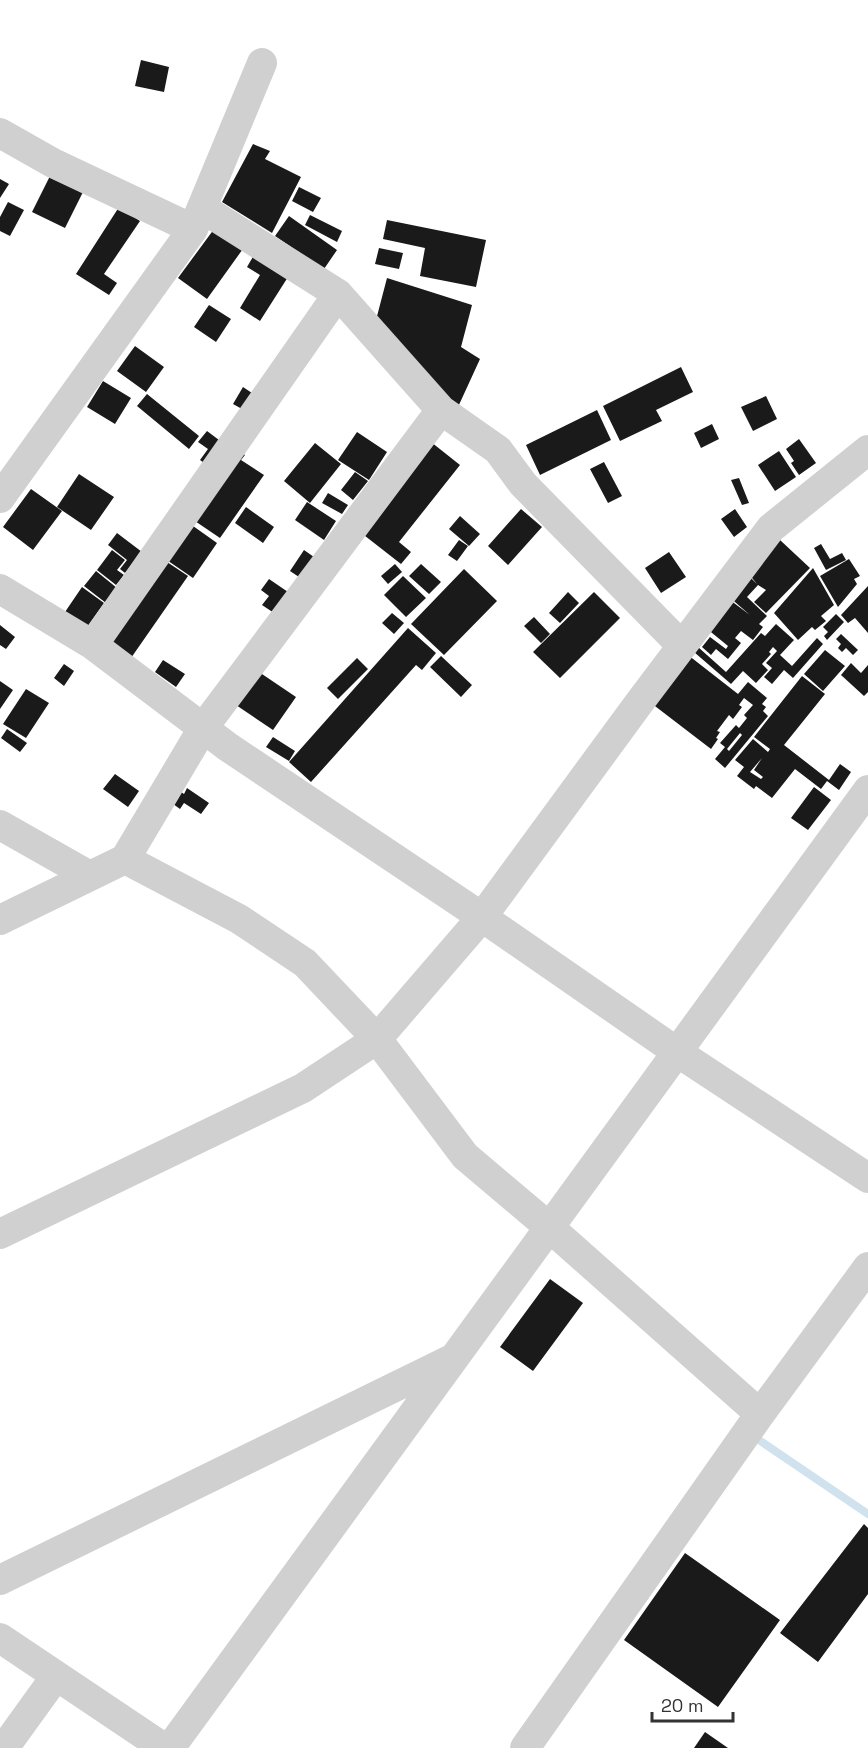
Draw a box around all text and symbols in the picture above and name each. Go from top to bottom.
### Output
scale bar [652,1685,733,1723]
text: 20 m [661,1694,704,1717]

